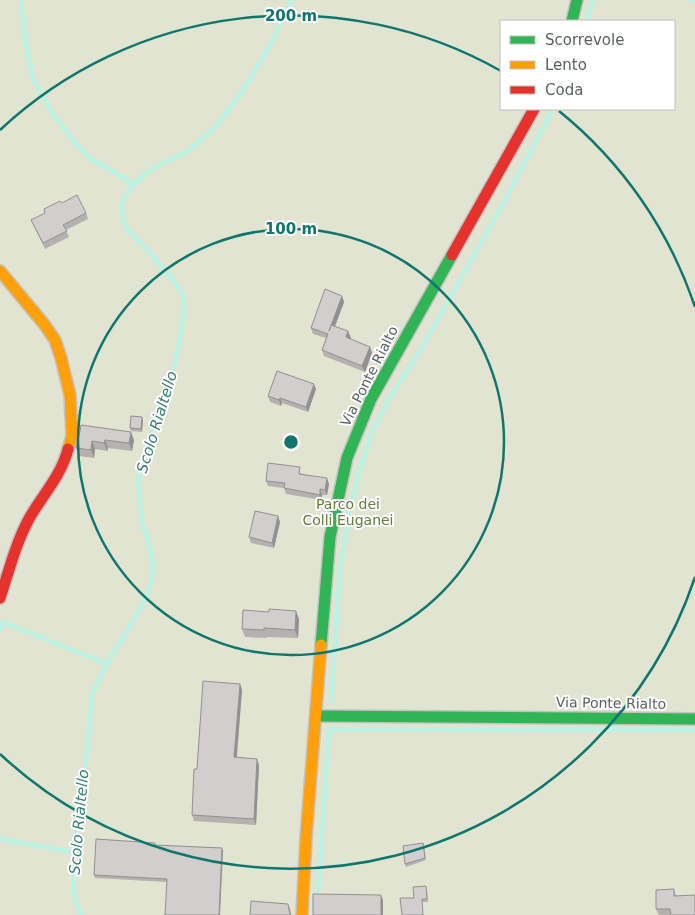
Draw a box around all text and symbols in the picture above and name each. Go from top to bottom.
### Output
text: 200 m [265,7,317,25]
legend [500,20,675,110]
text: Scorrevole [545,31,624,49]
text: Lento [545,56,587,74]
text: Coda [545,81,583,99]
text: 100 m [265,220,317,238]
street label: Via Ponte Rialto [337,323,401,429]
water label: Scolo Rialtello [133,369,181,475]
centre of rings [282,433,300,451]
park label: Parco dei Colli Euganei [302,496,394,528]
street label: Via Ponte Rialto [556,694,666,712]
water label: Scolo Rialtello [65,769,93,875]

